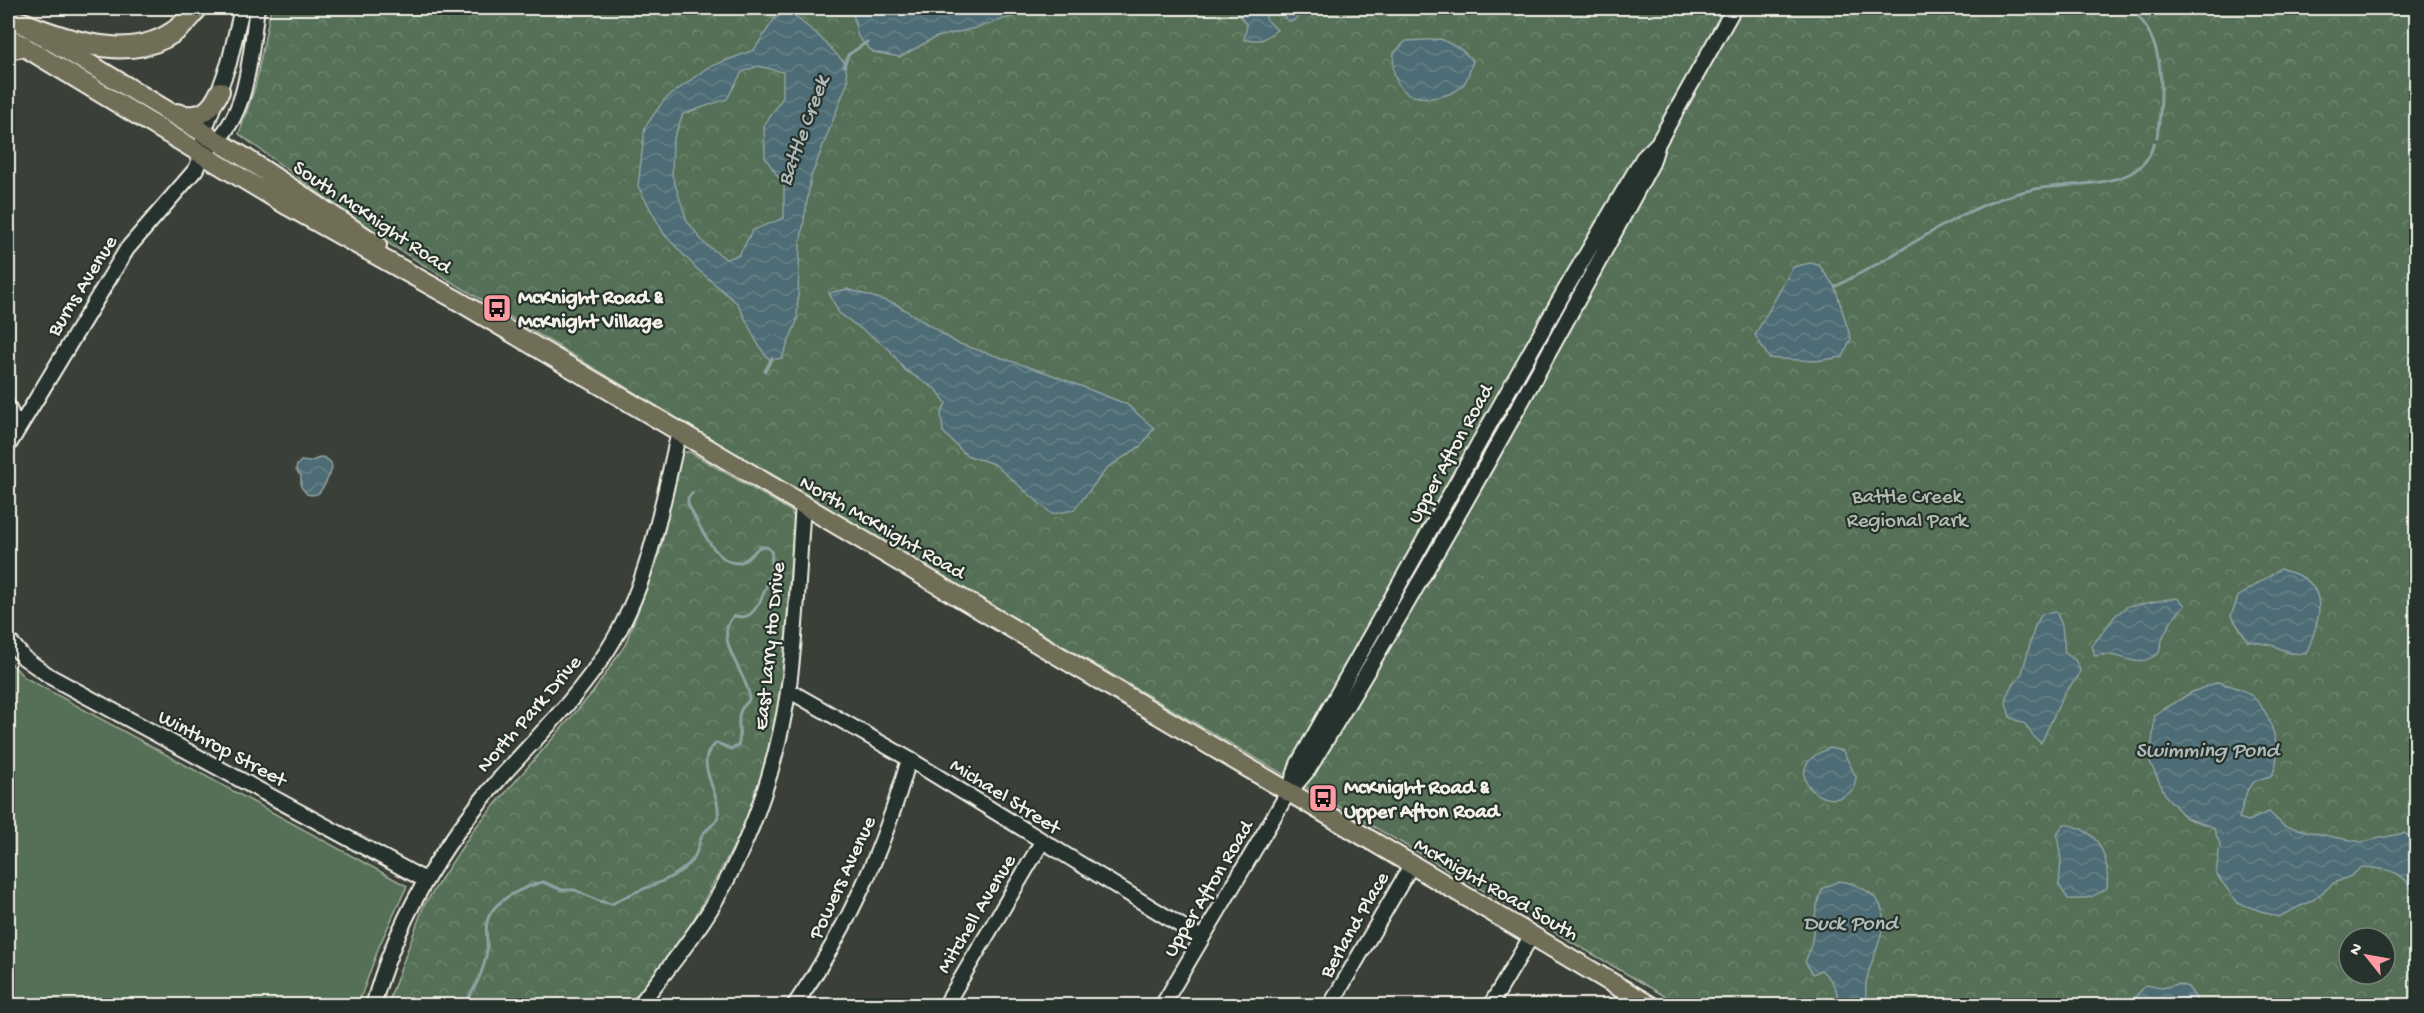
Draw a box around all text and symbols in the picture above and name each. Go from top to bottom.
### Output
water label: Battle Creek [773,71,837,190]
street label: South McKnight Road [287,157,456,282]
street label: Burns Avenue [43,231,125,343]
place label: McKnight Road & McKnight Village [518,287,664,336]
bus stop icon: McKnight Road & McKnight Village [481,292,513,324]
street label: Upper Afton Road [1404,379,1501,529]
street label: North McKnight Road [794,471,970,588]
park label: Battle Creek Regional Park [1847,486,1970,535]
street label: East Larry Ho Drive [750,560,793,732]
street label: North Park Drive [473,650,589,779]
street label: Winthrop Street [153,706,292,796]
water label: Swimming Pond [2135,739,2281,765]
street label: Michael Street [944,754,1066,843]
place label: McKnight Road & Upper Afton Road [1344,777,1502,826]
bus stop icon: McKnight Road & Upper Afton Road [1307,782,1339,814]
street label: Powers Avenue [804,812,884,945]
street label: Upper Afton Road [1159,815,1262,963]
street label: McKnight Road South [1409,834,1582,948]
street label: Mitchell Avenue [933,850,1024,979]
street label: Berland Place [1315,867,1397,984]
water label: Duck Pond [1803,912,1899,938]
north arrow [2337,926,2397,986]
text: N [2346,940,2368,959]

